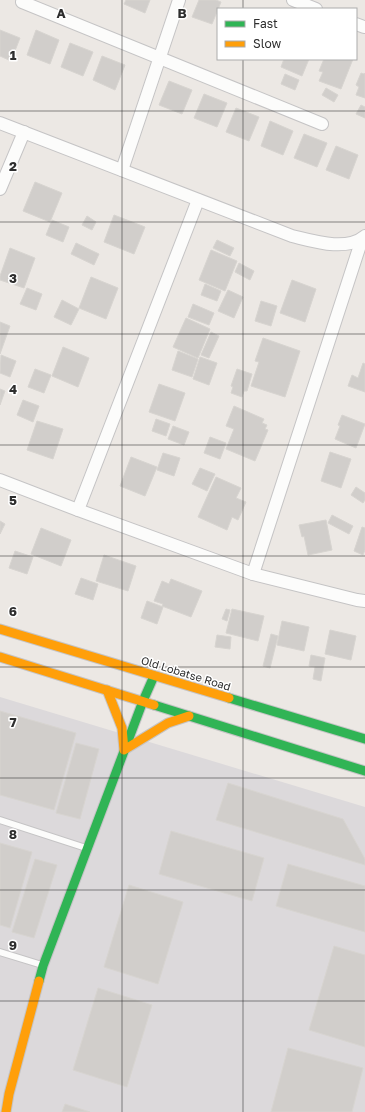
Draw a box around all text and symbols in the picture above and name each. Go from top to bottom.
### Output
text: A [56,5,66,21]
text: B [177,5,187,21]
legend [217,8,357,60]
text: Fast [253,16,278,31]
text: Slow [253,36,281,51]
text: 1 [10,47,17,63]
text: 2 [9,158,17,174]
text: 3 [9,270,17,286]
text: 4 [9,381,17,397]
text: 5 [9,492,17,508]
text: 6 [9,603,17,619]
street label: Old Lobatse Road [140,653,232,693]
text: 7 [9,714,17,730]
text: 8 [9,826,17,842]
text: 9 [9,937,17,953]

